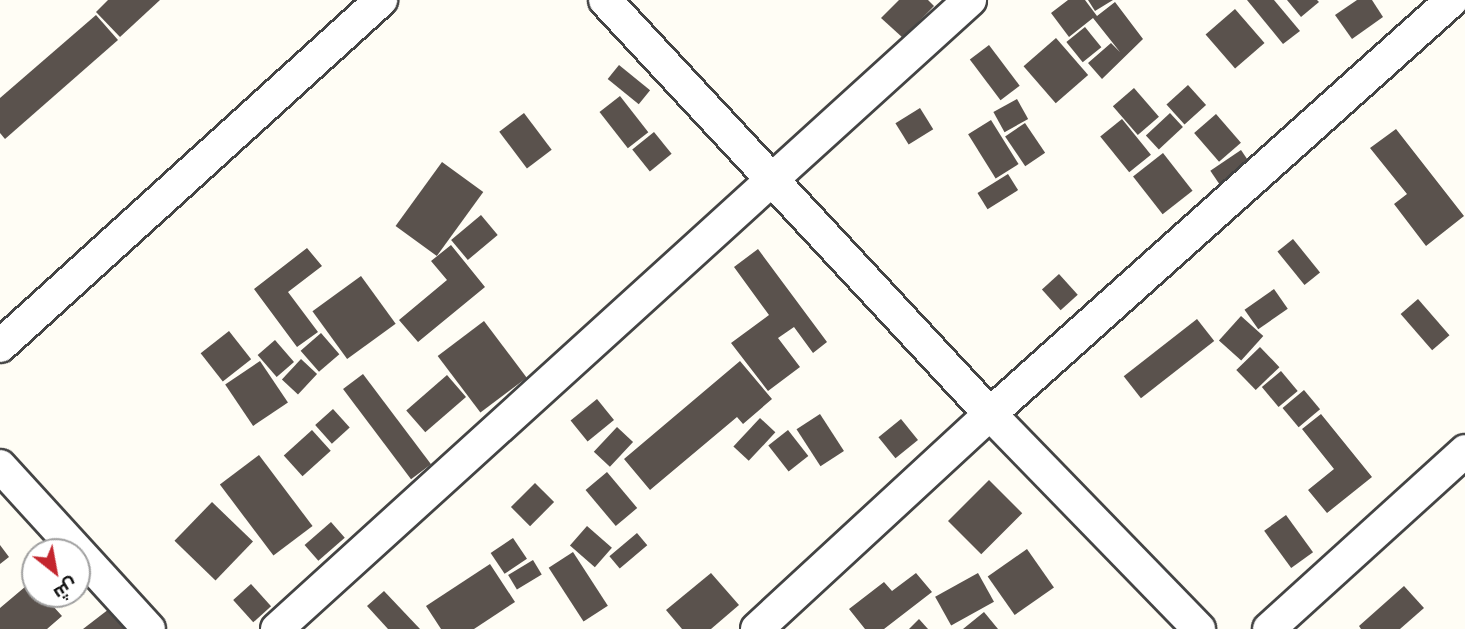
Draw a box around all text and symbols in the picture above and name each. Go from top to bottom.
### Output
north arrow [21,538,91,608]
text: ش [50,574,82,606]

